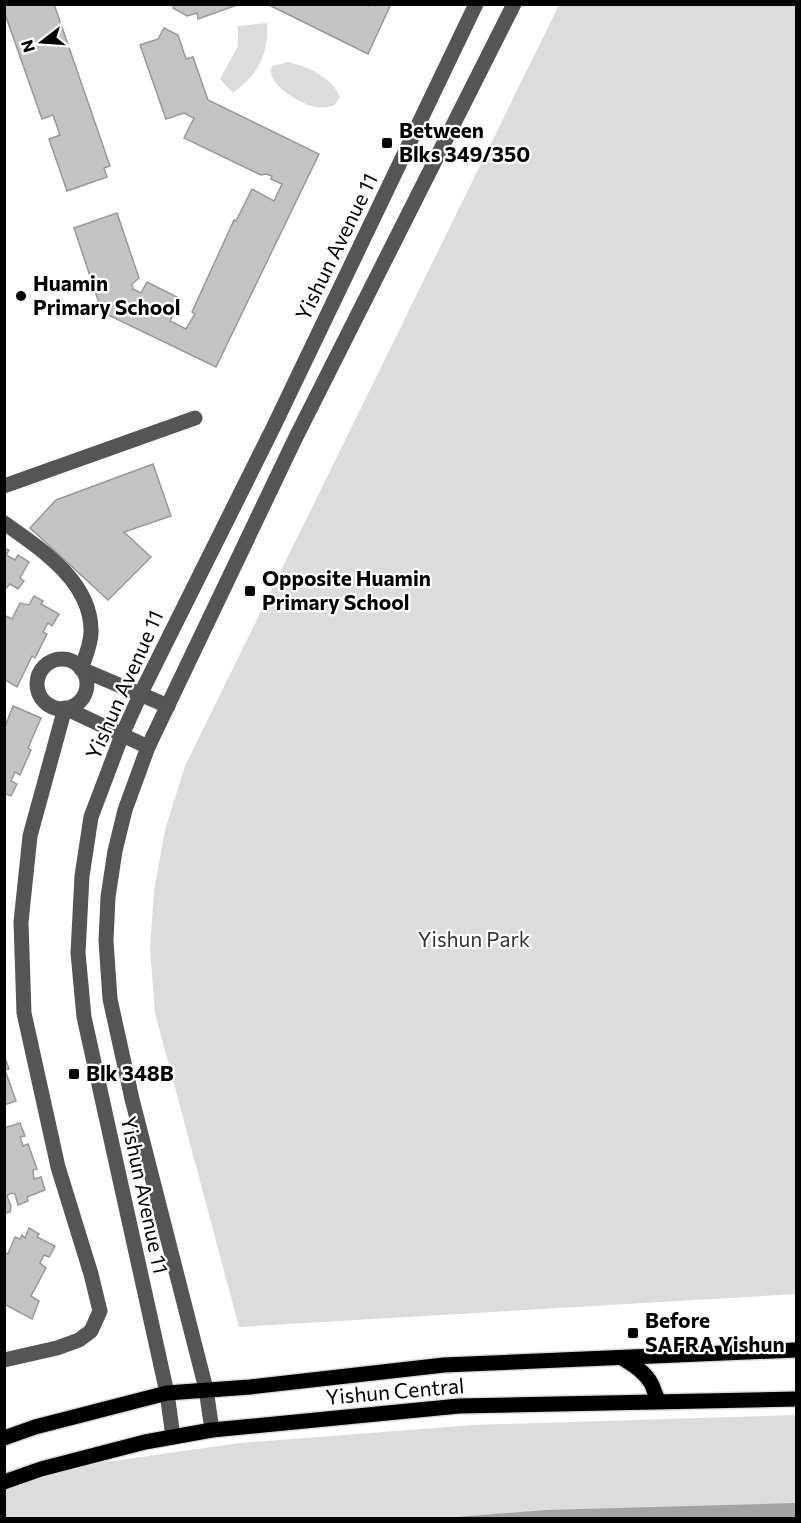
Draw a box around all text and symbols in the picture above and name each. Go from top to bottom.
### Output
north arrow [12,12,72,72]
text: N [16,38,38,55]
place label: Between Blks 349/350 [399,117,530,166]
marker: Between Blks 349/350 [380,136,394,150]
street label: Yishun Avenue 11 [289,169,382,324]
place label: Huamin Primary School [33,270,180,319]
marker: Huamin Primary School [14,289,28,303]
place label: Opposite Huamin Primary School [262,565,431,614]
marker: Opposite Huamin Primary School [243,584,257,598]
street label: Yishun Avenue 11 [80,606,168,763]
park label: Yishun Park [418,926,530,951]
place label: Blk 348B [86,1060,174,1085]
marker: Blk 348B [67,1067,81,1081]
street label: Yishun Avenue 11 [117,1114,174,1276]
place label: Before SAFRA Yishun [645,1307,785,1356]
marker: Before SAFRA Yishun [626,1326,640,1340]
street label: Yishun Central [325,1372,465,1409]

